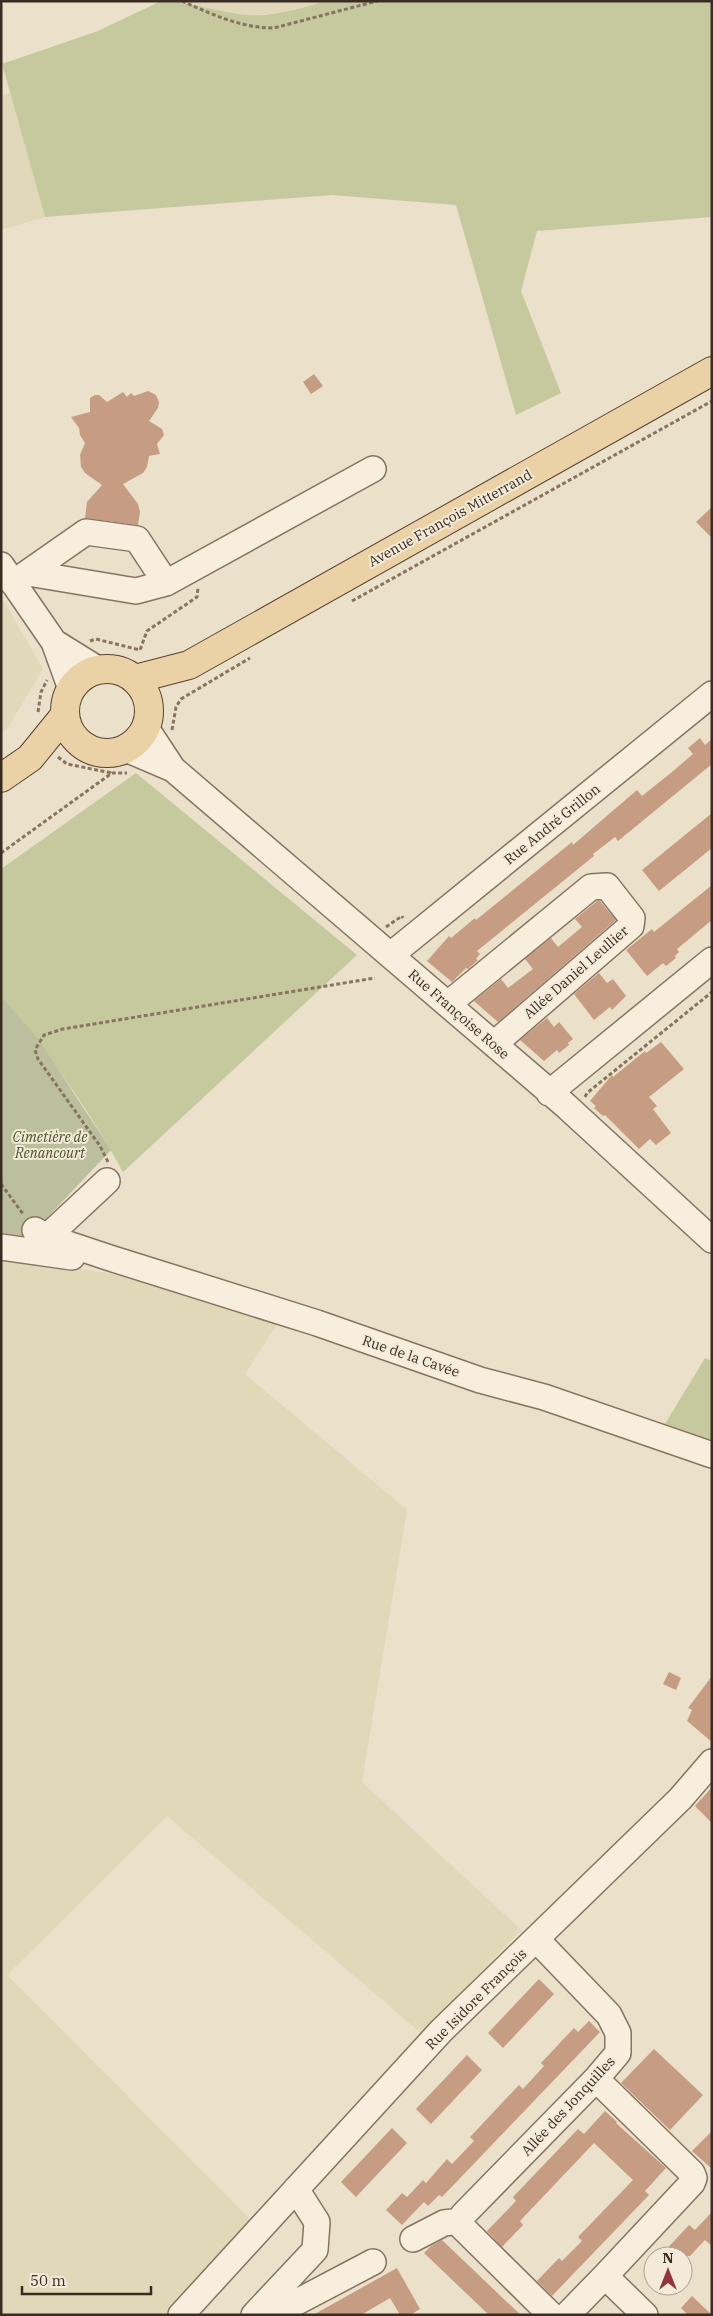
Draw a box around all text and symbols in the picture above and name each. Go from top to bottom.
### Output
street label: Avenue François Mitterrand [365,465,535,571]
street label: Rue André Grillon [500,780,604,868]
street label: Allée Daniel Leullier [520,921,633,1022]
street label: Rue Françoise Rose [405,965,513,1063]
park label: Cimetière de Renancourt [13,1128,88,1162]
street label: Rue de la Cavée [360,1331,462,1381]
street label: Rue Isidore François [422,1945,530,2053]
street label: Allée des Jonquilles [517,2052,619,2159]
north arrow [643,2246,693,2296]
text: N [662,2249,674,2267]
scale bar [22,2264,151,2296]
text: 50 m [30,2271,66,2290]

